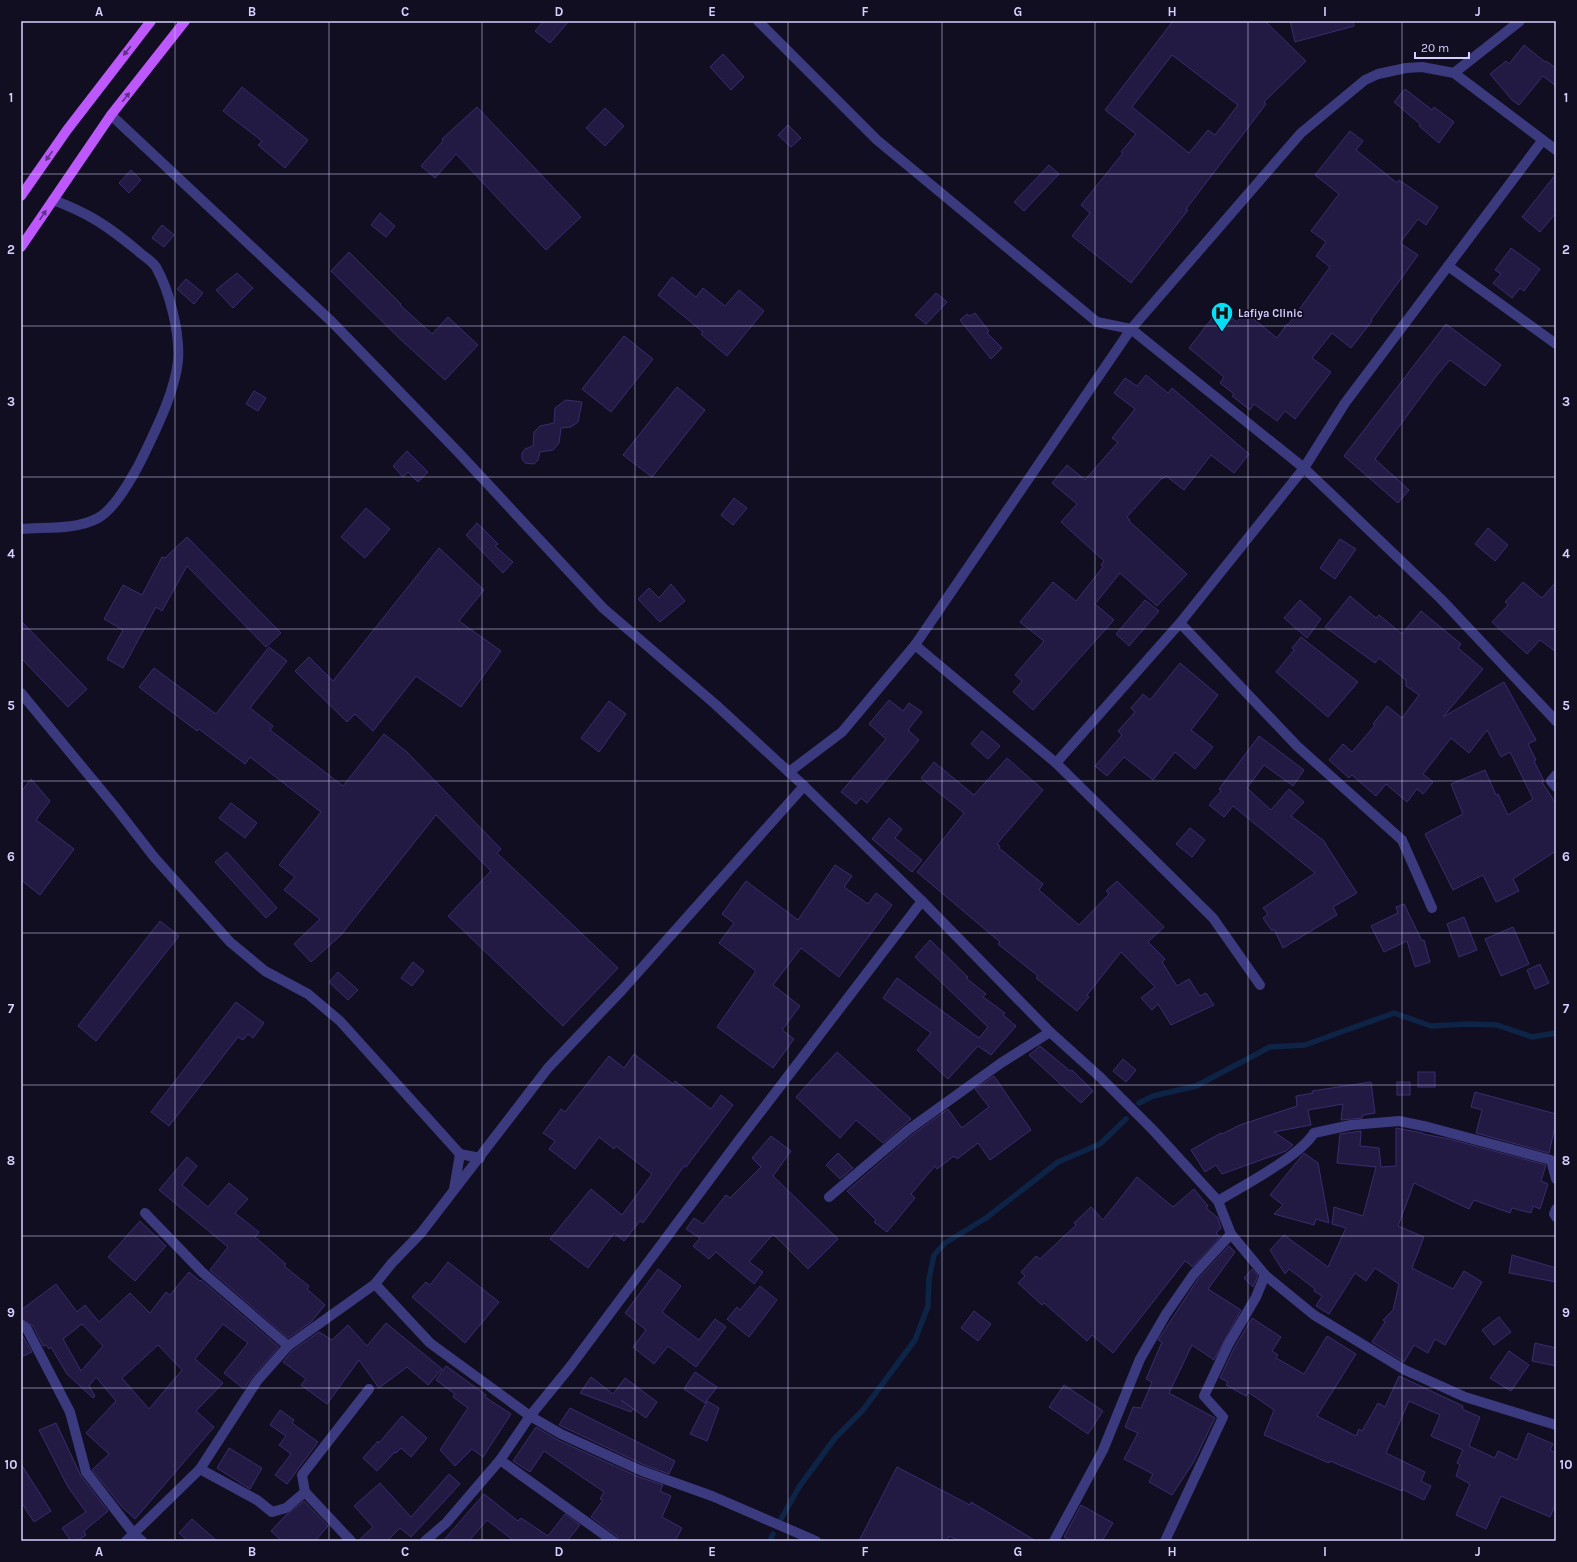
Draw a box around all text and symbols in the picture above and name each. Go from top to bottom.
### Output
text: A [95,4,103,19]
text: B [248,4,256,19]
text: C [401,4,409,19]
text: D [555,4,564,19]
text: E [708,4,716,19]
text: F [861,4,869,19]
text: G [1014,4,1022,19]
text: H [1167,4,1177,19]
text: I [1323,4,1327,19]
text: J [1475,4,1481,19]
scale bar [1415,34,1469,60]
text: 20 m [1421,41,1449,55]
one-way arrow [123,46,131,57]
text: 1 [9,90,13,105]
text: 1 [1564,90,1568,105]
one-way arrow [121,92,130,103]
one-way arrow [45,150,53,161]
one-way arrow [39,210,47,220]
text: 2 [7,242,15,257]
text: 2 [1562,242,1570,257]
hospital icon: Lafiya Clinic [1209,300,1235,333]
place label: Lafiya Clinic [1238,307,1303,320]
text: 3 [7,394,15,409]
text: 3 [1562,394,1570,409]
text: 4 [7,546,15,561]
text: 4 [1562,546,1570,561]
text: 5 [7,698,15,713]
text: 5 [1562,698,1570,713]
text: 6 [7,849,15,864]
text: 6 [1562,849,1570,864]
text: 7 [8,1001,15,1016]
text: 7 [1563,1001,1570,1016]
text: 8 [7,1153,15,1168]
text: 8 [1562,1153,1570,1168]
text: 9 [7,1305,15,1320]
text: 9 [1562,1305,1570,1320]
text: 10 [5,1457,17,1472]
text: 10 [1560,1457,1572,1472]
text: A [95,1544,103,1559]
text: B [248,1544,256,1559]
text: C [401,1544,409,1559]
text: D [555,1544,564,1559]
text: E [708,1544,716,1559]
text: F [861,1544,869,1559]
text: G [1014,1544,1022,1559]
text: H [1167,1544,1177,1559]
text: I [1323,1544,1327,1559]
text: J [1475,1544,1481,1559]

